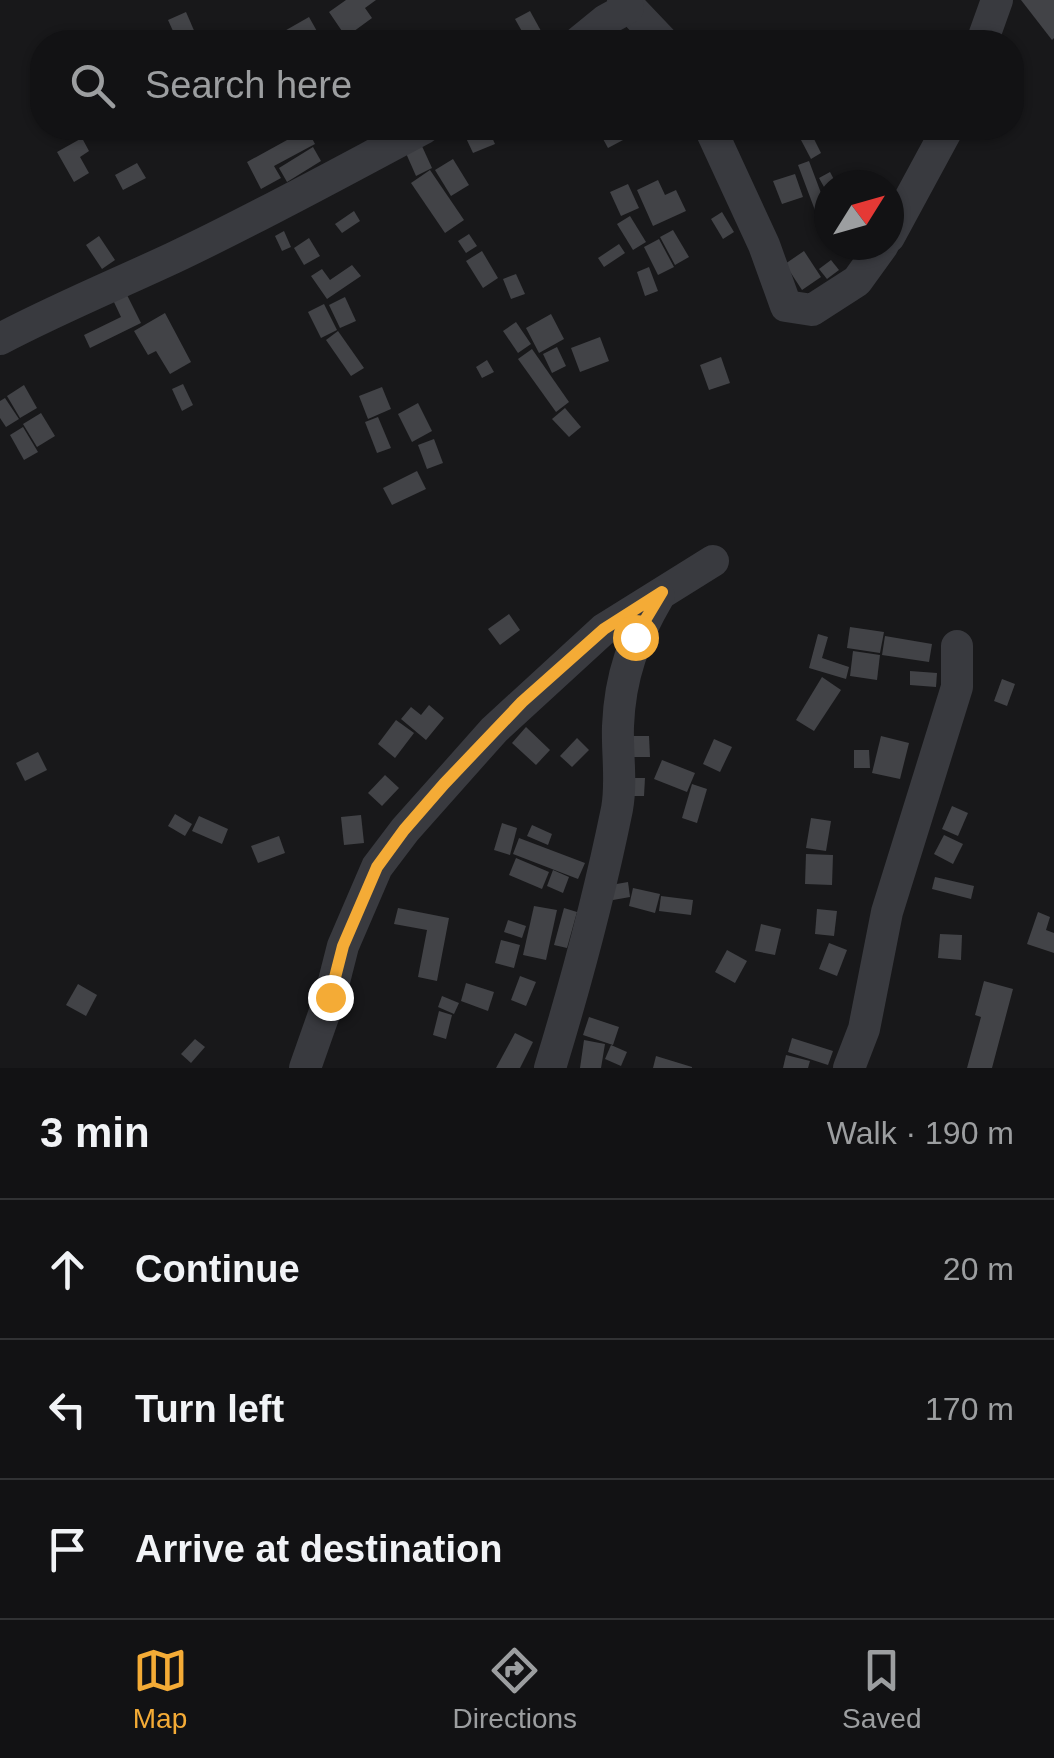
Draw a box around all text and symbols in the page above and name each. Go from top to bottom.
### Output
search box [30,30,1024,140]
icon: search [65,58,120,113]
text: Search here [145,64,352,106]
north arrow [814,170,904,260]
route start [613,615,659,661]
route end [308,975,354,1021]
text: 3 min [40,1109,150,1156]
text: Walk · 190 m [827,1115,1014,1151]
icon: ahead [40,1242,95,1297]
text: Continue [135,1248,300,1290]
text: 20 m [943,1251,1014,1287]
icon: left [40,1382,95,1437]
text: Turn left [135,1388,284,1430]
text: 170 m [925,1391,1014,1427]
icon: arrive [40,1522,95,1577]
text: Arrive at destination [135,1528,502,1570]
tab: Map [133,1643,188,1735]
tab: Directions [453,1643,577,1735]
tab: Saved [842,1643,921,1735]

